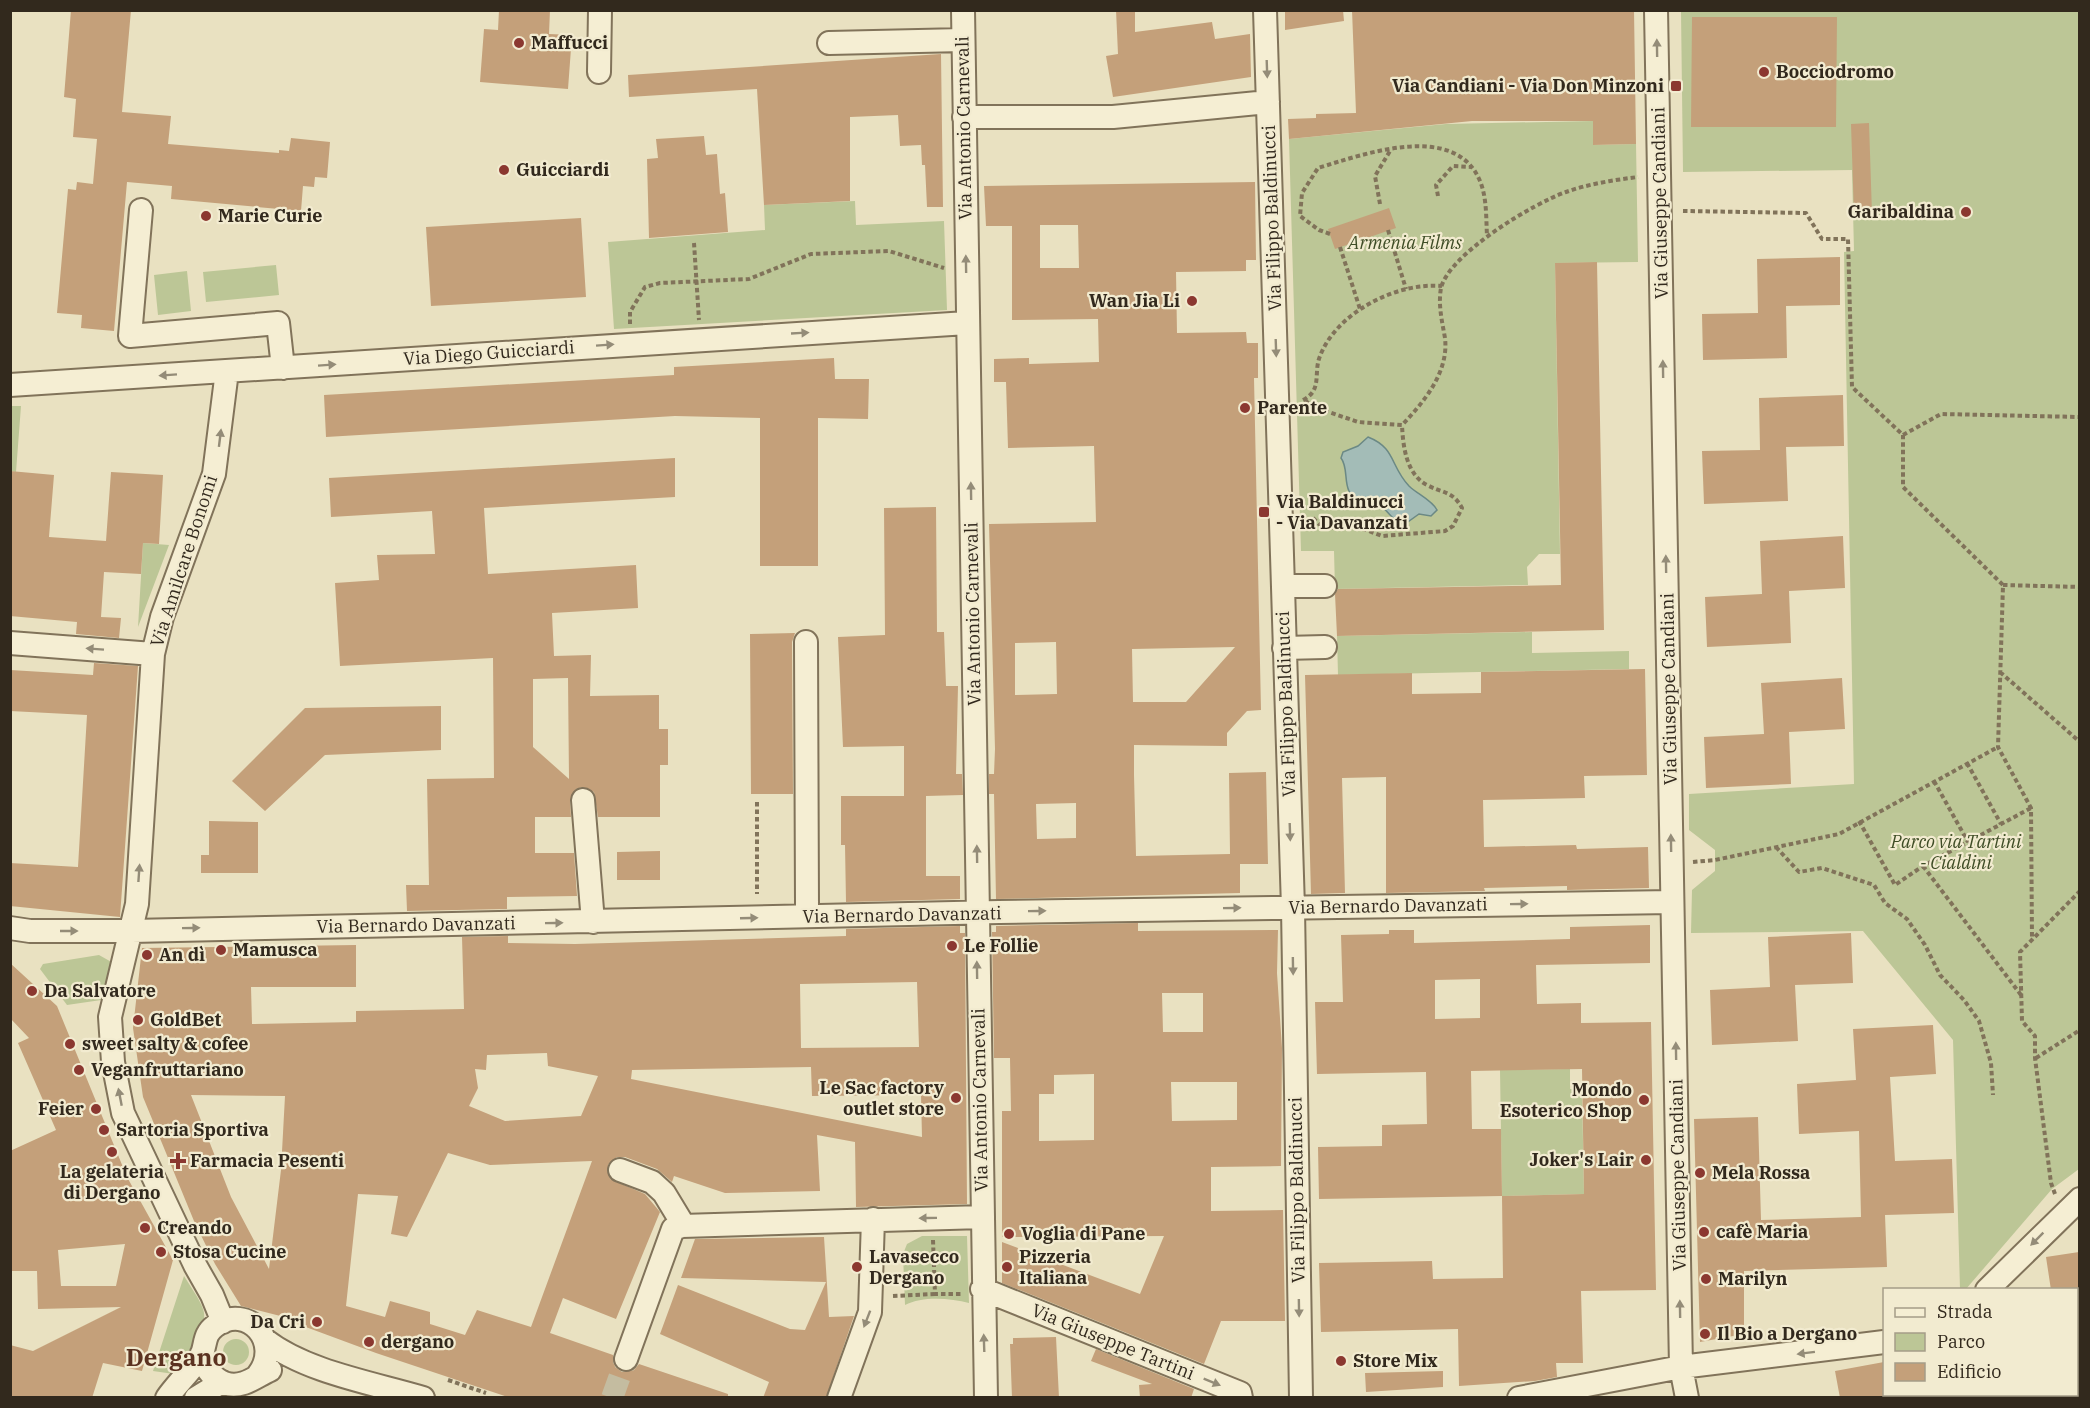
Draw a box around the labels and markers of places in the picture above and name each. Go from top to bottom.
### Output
place label: Maffucci [531,31,608,54]
marker: Maffucci [512,36,526,50]
place label: Bocciodromo [1776,60,1894,83]
marker: Bocciodromo [1757,65,1771,79]
place label: Via Candiani - Via Don Minzoni [1392,74,1664,97]
marker: Via Candiani - Via Don Minzoni [1669,79,1683,93]
place label: Guicciardi [516,158,609,181]
marker: Guicciardi [497,163,511,177]
place label: Garibaldina [1847,200,1954,223]
place label: Marie Curie [218,204,322,227]
marker: Garibaldina [1959,205,1973,219]
marker: Marie Curie [199,209,213,223]
place label: Wan Jia Li [1089,289,1180,312]
marker: Wan Jia Li [1185,294,1199,308]
place label: Parente [1257,396,1327,419]
marker: Parente [1238,401,1252,415]
place label: Via Baldinucci - Via Davanzati [1276,490,1408,534]
marker: Via Baldinucci - Via Davanzati [1257,505,1271,519]
place label: Le Follie [964,934,1039,957]
place label: Mamusca [233,938,318,961]
marker: Le Follie [945,939,959,953]
place label: An dì [159,943,205,966]
marker: Mamusca [214,943,228,957]
marker: An dì [140,948,154,962]
place label: Da Salvatore [44,979,156,1002]
marker: Da Salvatore [25,984,39,998]
place label: GoldBet [150,1008,222,1031]
marker: GoldBet [131,1013,145,1027]
place label: sweet salty & cofee [82,1032,249,1055]
marker: sweet salty & cofee [63,1037,77,1051]
place label: Veganfruttariano [91,1058,244,1081]
marker: Veganfruttariano [72,1063,86,1077]
place label: Le Sac factory outlet store [819,1076,945,1120]
place label: Mondo Esoterico Shop [1500,1078,1632,1122]
marker: Le Sac factory outlet store [949,1091,963,1105]
marker: Mondo Esoterico Shop [1637,1093,1651,1107]
place label: Feier [38,1097,84,1120]
marker: Feier [89,1102,103,1116]
place label: Sartoria Sportiva [116,1118,269,1141]
marker: Sartoria Sportiva [97,1123,111,1137]
marker: La gelateria di Dergano [105,1145,119,1159]
place label: Joker's Lair [1530,1148,1634,1171]
place label: Farmacia Pesenti [190,1149,344,1172]
marker: Joker's Lair [1639,1153,1653,1167]
marker: Farmacia Pesenti [171,1154,185,1168]
place label: La gelateria di Dergano [60,1160,164,1204]
place label: Mela Rossa [1712,1161,1810,1184]
marker: Mela Rossa [1693,1166,1707,1180]
place label: Creando [157,1216,232,1239]
place label: cafè Maria [1716,1220,1808,1243]
marker: Creando [138,1221,152,1235]
place label: Voglia di Pane [1021,1222,1145,1245]
marker: cafè Maria [1697,1225,1711,1239]
marker: Voglia di Pane [1002,1227,1016,1241]
place label: Stosa Cucine [173,1240,287,1263]
marker: Stosa Cucine [154,1245,168,1259]
place label: Lavasecco Dergano [869,1245,959,1289]
place label: Pizzeria Italiana [1019,1245,1091,1289]
marker: Lavasecco Dergano [850,1260,864,1274]
marker: Pizzeria Italiana [1000,1260,1014,1274]
place label: Marilyn [1718,1267,1787,1290]
marker: Marilyn [1699,1272,1713,1286]
place label: Da Cri [250,1310,305,1333]
marker: Da Cri [310,1315,324,1329]
place label: Il Bio a Dergano [1717,1322,1857,1345]
marker: Il Bio a Dergano [1698,1327,1712,1341]
place label: dergano [381,1330,454,1353]
marker: dergano [362,1335,376,1349]
place label: Store Mix [1353,1349,1438,1372]
marker: Store Mix [1334,1354,1348,1368]

